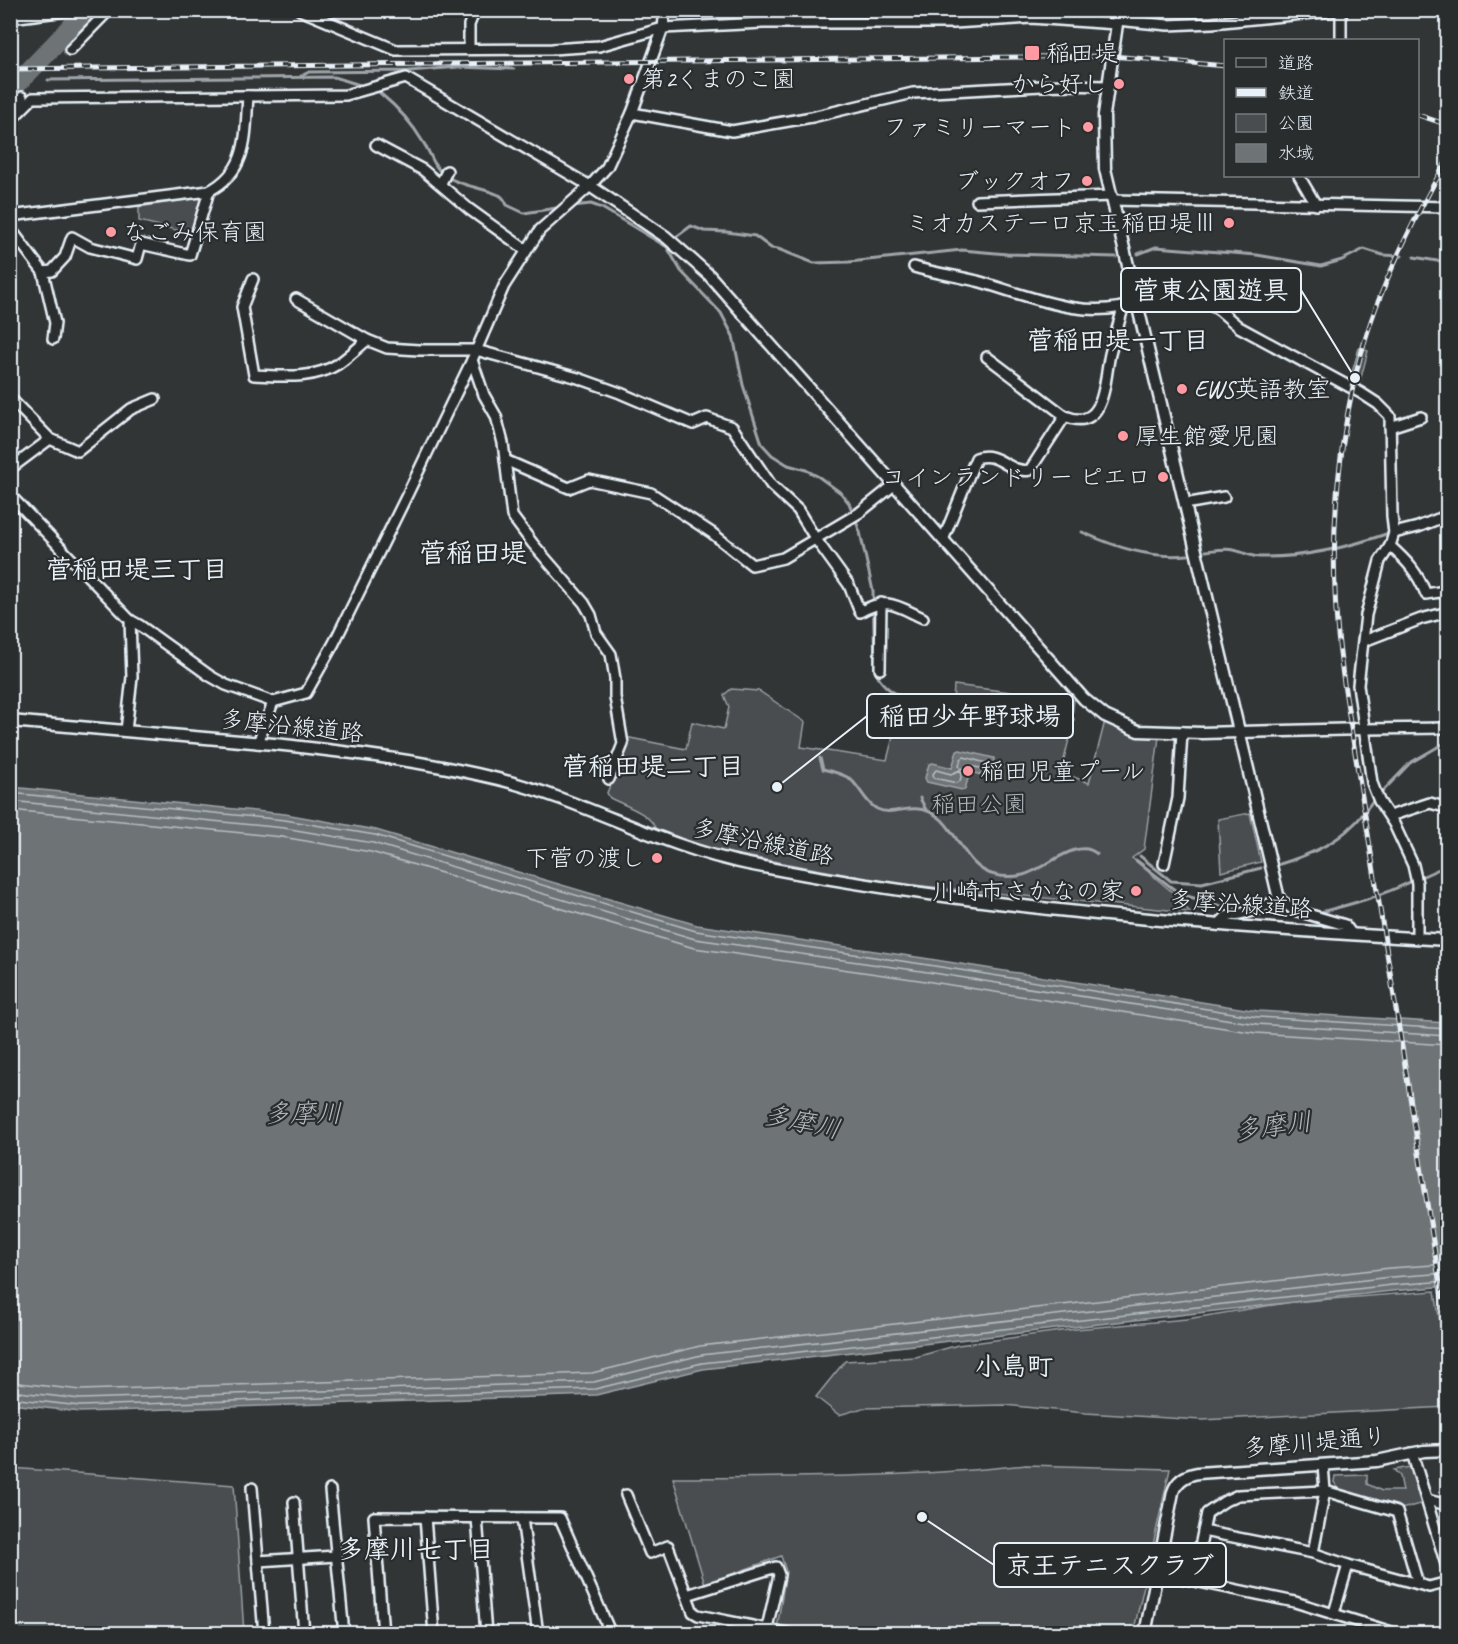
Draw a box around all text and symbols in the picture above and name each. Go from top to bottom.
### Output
place label: 稲田堤 [1046,38,1118,68]
legend [1224,39,1419,177]
marker: 稲田堤 [1023,44,1041,62]
text: 道路 [1278,52,1314,74]
place label: 第2くまのこ園 [641,64,796,94]
place label: から好し [1011,69,1107,99]
marker: 第2くまのこ園 [622,72,636,86]
marker: から好し [1112,77,1126,91]
text: 鉄道 [1278,82,1314,104]
place label: ファミリーマート [884,112,1076,142]
text: 公園 [1278,112,1314,134]
marker: ファミリーマート [1081,120,1095,134]
text: 水域 [1278,142,1314,164]
place label: ブックオフ [955,166,1075,196]
marker: ブックオフ [1080,174,1094,188]
place label: ミオカステーロ京王稲田堤Ⅲ [905,208,1217,238]
marker: ミオカステーロ京王稲田堤Ⅲ [1222,216,1236,230]
place label: なごみ保育園 [123,217,267,247]
marker: なごみ保育園 [104,225,118,239]
callout: 菅東公園遊具 [1121,268,1301,312]
text: 菅東公園遊具 [1133,274,1289,307]
district label: 菅稲田堤一丁目 [1027,324,1209,357]
place label: EWS英語教室 [1194,374,1330,404]
marker: EWS英語教室 [1175,382,1189,396]
place label: 厚生館愛児園 [1135,421,1279,451]
marker: 厚生館愛児園 [1116,429,1130,443]
place label: コインランドリー ピエロ [881,462,1151,492]
marker: コインランドリー ピエロ [1156,470,1170,484]
district label: 菅稲田堤 [419,536,527,570]
district label: 菅稲田堤三丁目 [46,553,228,586]
callout: 稲田少年野球場 [867,694,1073,738]
text: 稲田少年野球場 [879,700,1061,733]
street label: 多摩沿線道路 [219,704,365,748]
district label: 菅稲田堤二丁目 [562,750,744,783]
place label: 稲田児童プール [980,756,1145,786]
marker: 稲田児童プール [961,764,975,778]
park label: 稲田公園 [931,789,1027,819]
street label: 多摩沿線道路 [689,812,837,872]
place label: 下菅の渡し [525,843,645,873]
marker: 下菅の渡し [650,851,664,865]
place label: 川崎市さかなの家 [932,876,1124,906]
marker: 川崎市さかなの家 [1129,884,1143,898]
street label: 多摩沿線道路 [1168,884,1314,924]
water label: 多摩川 [264,1097,342,1130]
water label: 多摩川 [760,1098,844,1146]
water label: 多摩川 [1232,1105,1314,1147]
district label: 小島町 [975,1350,1053,1383]
street label: 多摩川堤通り [1242,1421,1388,1463]
district label: 多摩川七丁目 [338,1533,494,1566]
callout: 京王テニスクラブ [994,1543,1226,1587]
text: 京王テニスクラブ [1006,1549,1214,1582]

